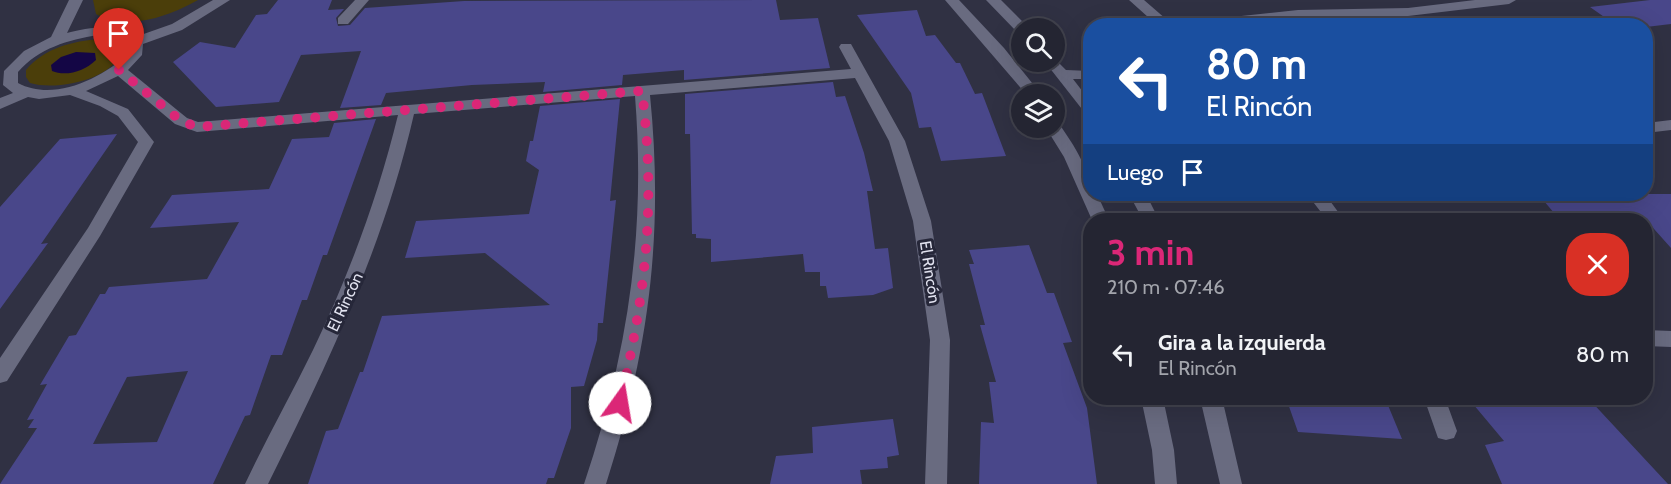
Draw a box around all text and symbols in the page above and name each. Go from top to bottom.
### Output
pin [93,8,144,70]
icon: arrive [102,17,135,50]
map controls [1011,18,1065,138]
button: search [1011,18,1065,72]
text: 80 m [1206,38,1307,90]
icon: left [1107,42,1185,120]
button: layers [1011,84,1065,138]
text: El Rincón [1206,90,1312,123]
icon: arrive [1176,156,1209,189]
text: Luego [1107,159,1164,186]
text: 3 min [1107,230,1194,274]
button: close [1566,233,1629,296]
street label: El Rincón [916,239,944,305]
street label: El Rincón [323,269,367,335]
text: 210 m · 07:46 [1107,275,1225,299]
text: Gira a la izquierda [1158,329,1326,356]
icon: left [1107,338,1140,371]
text: 80 m [1576,341,1629,368]
text: El Rincón [1158,356,1237,380]
position arrow [588,371,652,435]

